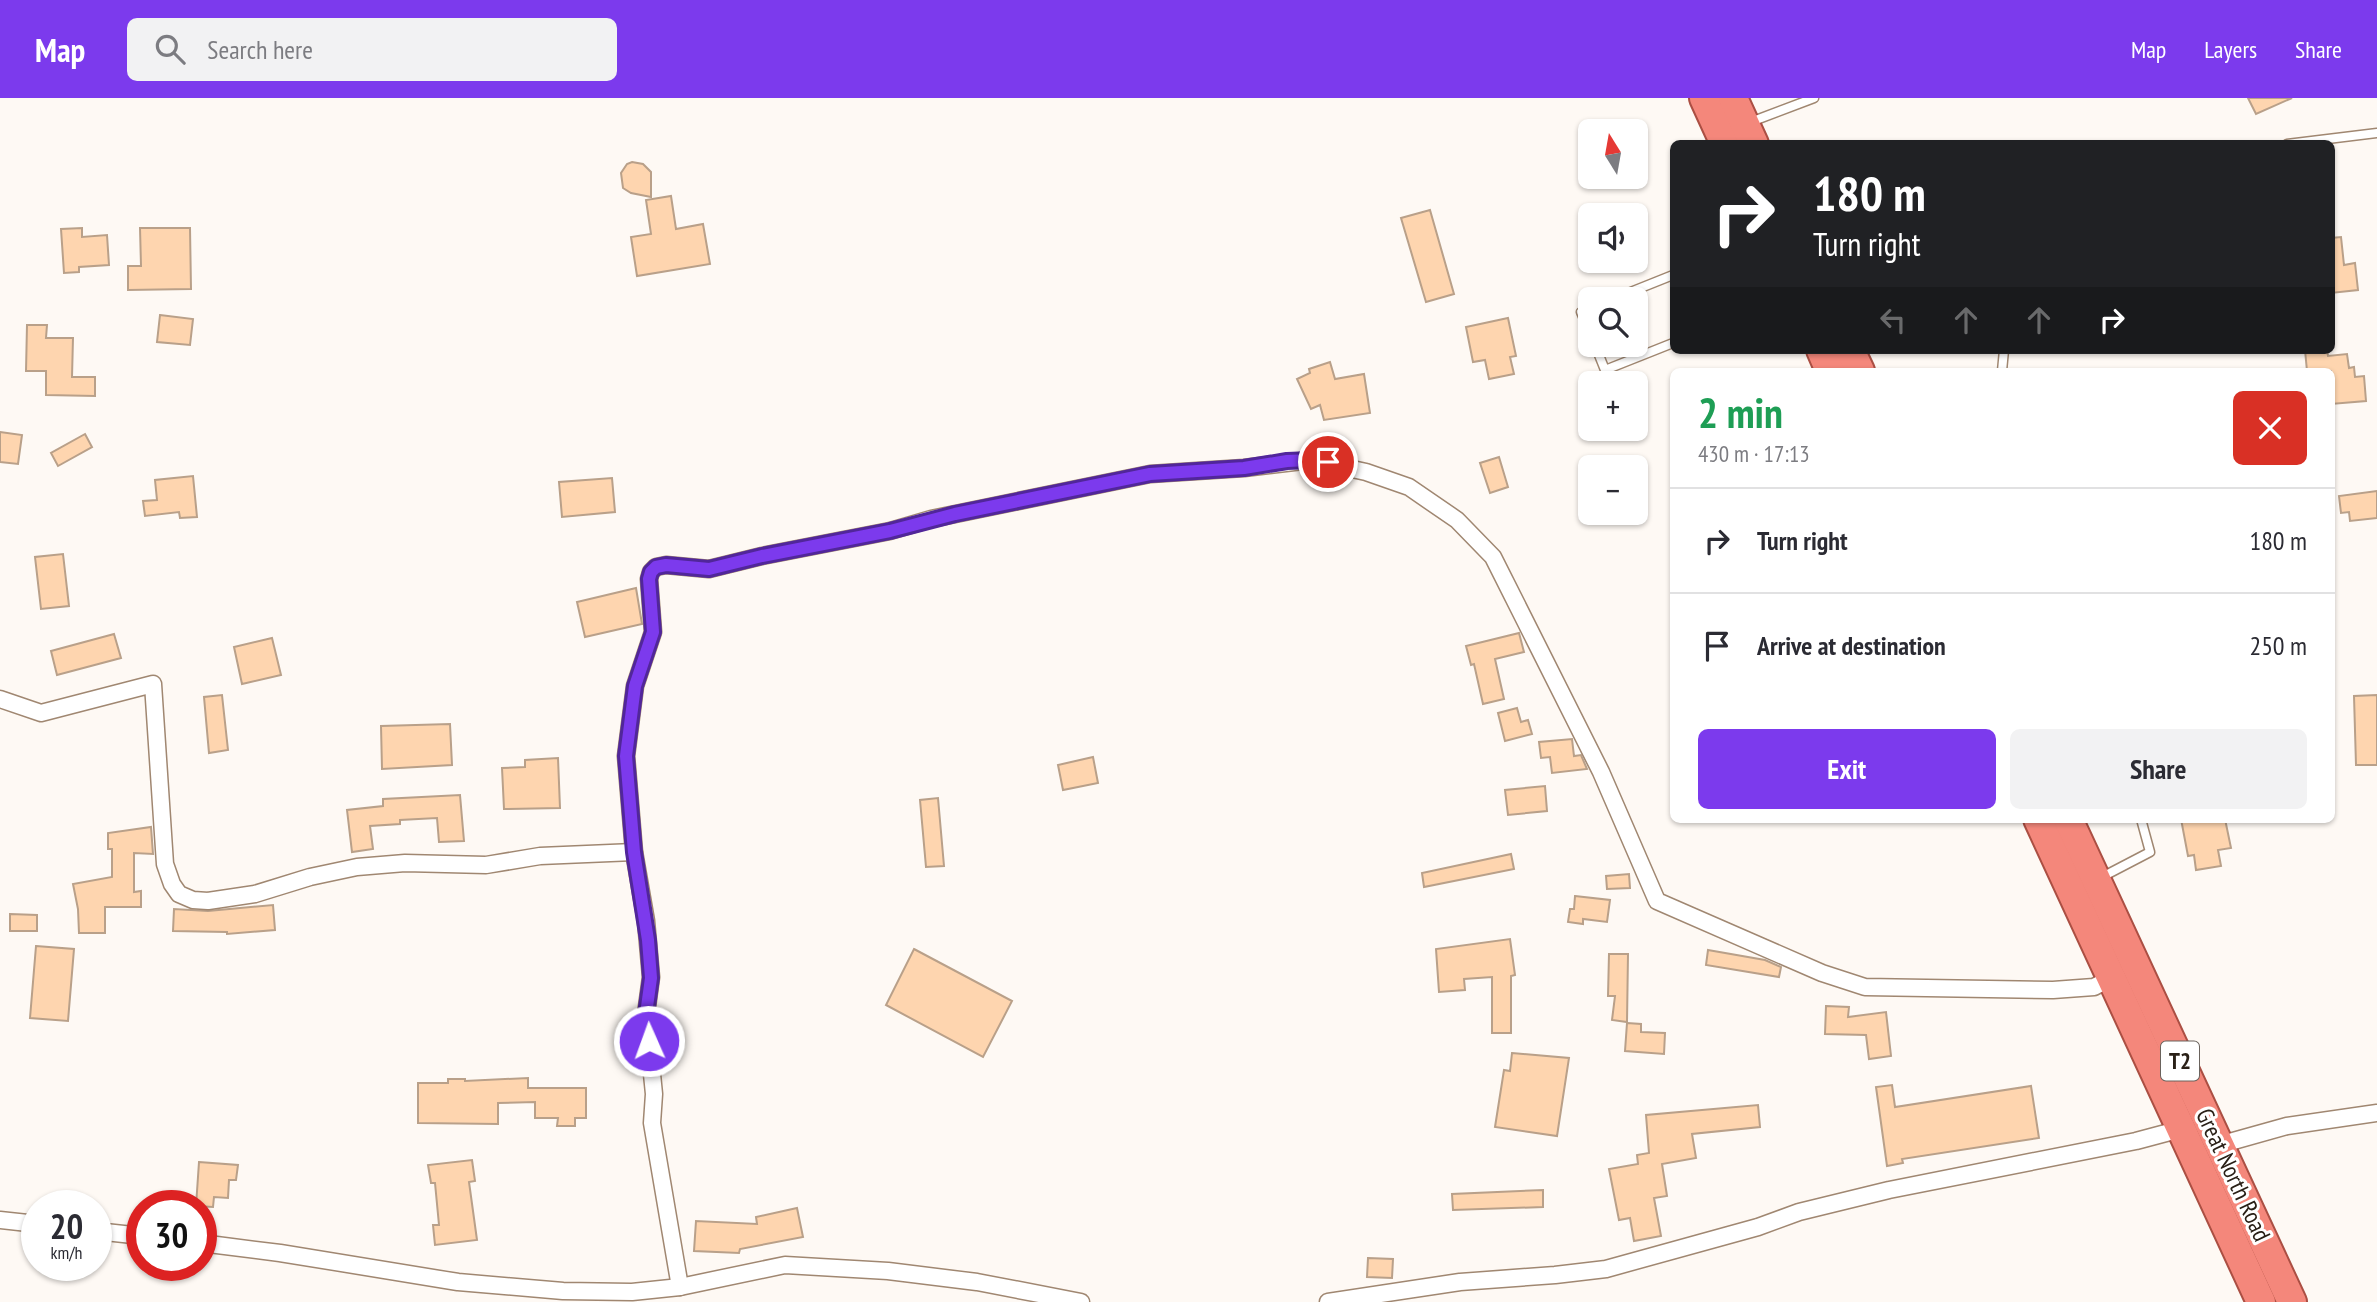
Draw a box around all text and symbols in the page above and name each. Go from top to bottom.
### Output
search box [127,18,617,81]
text: Map [35,28,85,71]
icon: search [151,30,189,68]
text: Search here [207,33,313,66]
text: Map [2131,34,2166,65]
text: Layers [2204,34,2257,65]
text: Share [2295,34,2342,65]
north arrow [1578,119,1648,189]
map controls [1578,119,1648,525]
text: 180 m [1813,161,1926,225]
icon: right [1698,168,1789,259]
button: sound [1578,203,1648,273]
text: Turn right [1813,223,1921,265]
button: search [1578,287,1648,357]
icon: left [1874,301,1912,339]
icon: ahead [1947,301,1985,339]
icon: ahead [2020,301,2058,339]
icon: right [2093,301,2131,339]
button: + [1578,371,1648,441]
text: 2 min [1698,385,1783,440]
button: close [2233,391,2307,465]
pin [1298,432,1358,492]
text: 430 m · 17:13 [1698,439,1810,468]
icon: arrive [1309,443,1347,481]
button: − [1578,455,1648,525]
icon: right [1698,522,1736,560]
text: Turn right [1757,524,1848,557]
text: 180 m [2249,524,2307,557]
icon: arrive [1698,627,1736,665]
text: Arrive at destination [1757,629,1946,662]
text: 250 m [2249,629,2307,662]
button: Exit [1698,729,1996,809]
button: Share [2010,729,2307,809]
position arrow [612,1004,686,1078]
road number: T2 [2161,1042,2199,1080]
street label: Great North Road [2189,1103,2278,1246]
speed limit sign: 30 [126,1190,217,1281]
text: 20 [50,1203,83,1249]
text: km/h [51,1241,82,1264]

